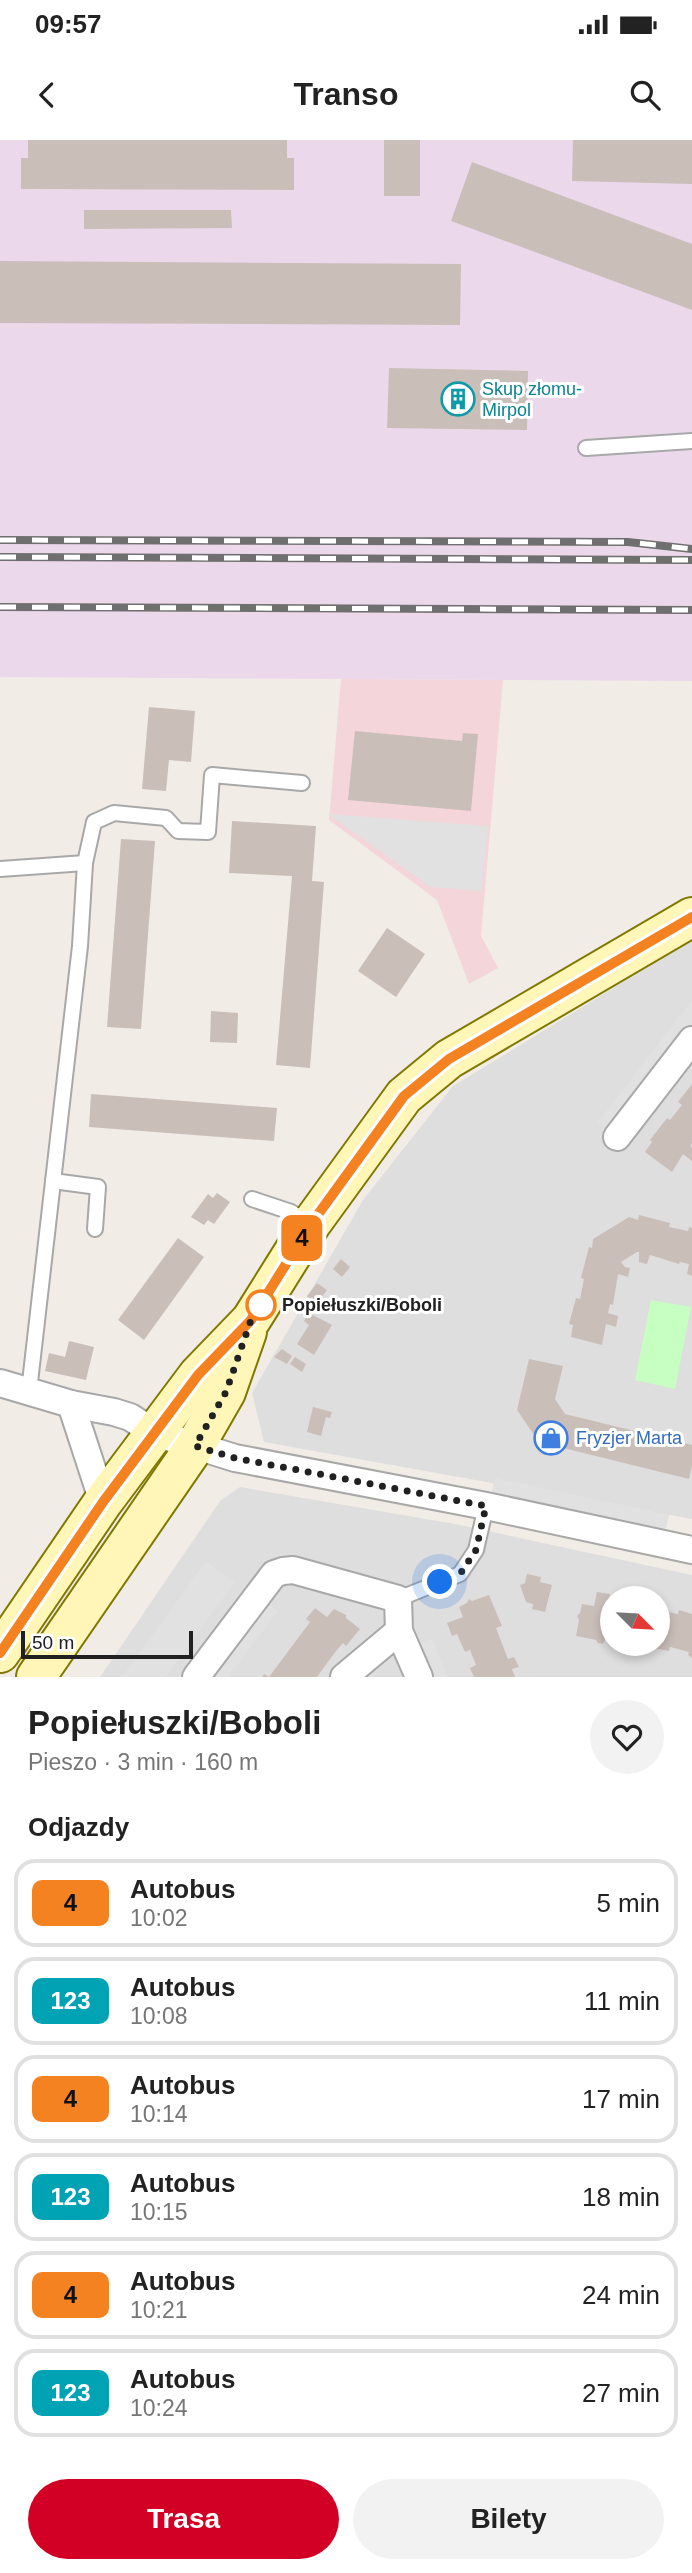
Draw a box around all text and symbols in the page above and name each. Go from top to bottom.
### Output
text: 09:57 [35,9,102,39]
icon: back [28,76,66,114]
text: Transo [294,76,398,112]
icon: search [626,76,664,114]
place label: Skup złomu- Mirpol [482,379,582,420]
building icon: Skup złomu- Mirpol [439,380,477,418]
line badge: 4 [279,1215,325,1261]
text: 4 [295,1224,309,1251]
marker: Popiełuszki/Boboli [246,1290,276,1320]
place label: Popiełuszki/Boboli [282,1295,442,1315]
shop icon: Fryzjer Marta [532,1419,570,1457]
place label: Fryzjer Marta [576,1428,683,1448]
your location [422,1564,457,1599]
north arrow [600,1586,670,1656]
map controls [600,1586,670,1656]
scale bar [21,1628,192,1660]
text: 50 m [32,1632,74,1653]
button: heart [590,1700,664,1774]
text: Popiełuszki/Boboli [28,1704,321,1741]
text: Pieszo · 3 min · 160 m [28,1749,258,1775]
text: Odjazdy [28,1812,129,1842]
text: Autobus [130,1874,235,1904]
text: 5 min [596,1888,660,1918]
text: 4 [64,1889,77,1916]
text: 10:02 [130,1905,188,1931]
text: Autobus [130,1972,235,2002]
text: 11 min [584,1986,660,2016]
text: 123 [50,1987,91,2014]
text: 10:08 [130,2003,188,2029]
text: Autobus [130,2070,235,2100]
text: 17 min [582,2084,660,2114]
text: 4 [64,2085,77,2112]
text: 10:14 [130,2101,188,2127]
text: Autobus [130,2168,235,2198]
text: 18 min [582,2182,660,2212]
text: 123 [50,2183,91,2210]
text: 10:15 [130,2199,188,2225]
text: Autobus [130,2266,235,2296]
text: 24 min [582,2280,660,2310]
text: 4 [64,2281,77,2308]
text: 10:21 [130,2297,188,2323]
text: Autobus [130,2364,235,2394]
text: 27 min [582,2378,660,2408]
text: 123 [50,2379,91,2406]
text: 10:24 [130,2395,188,2421]
button: Trasa [28,2479,339,2559]
button: Bilety [353,2479,664,2559]

